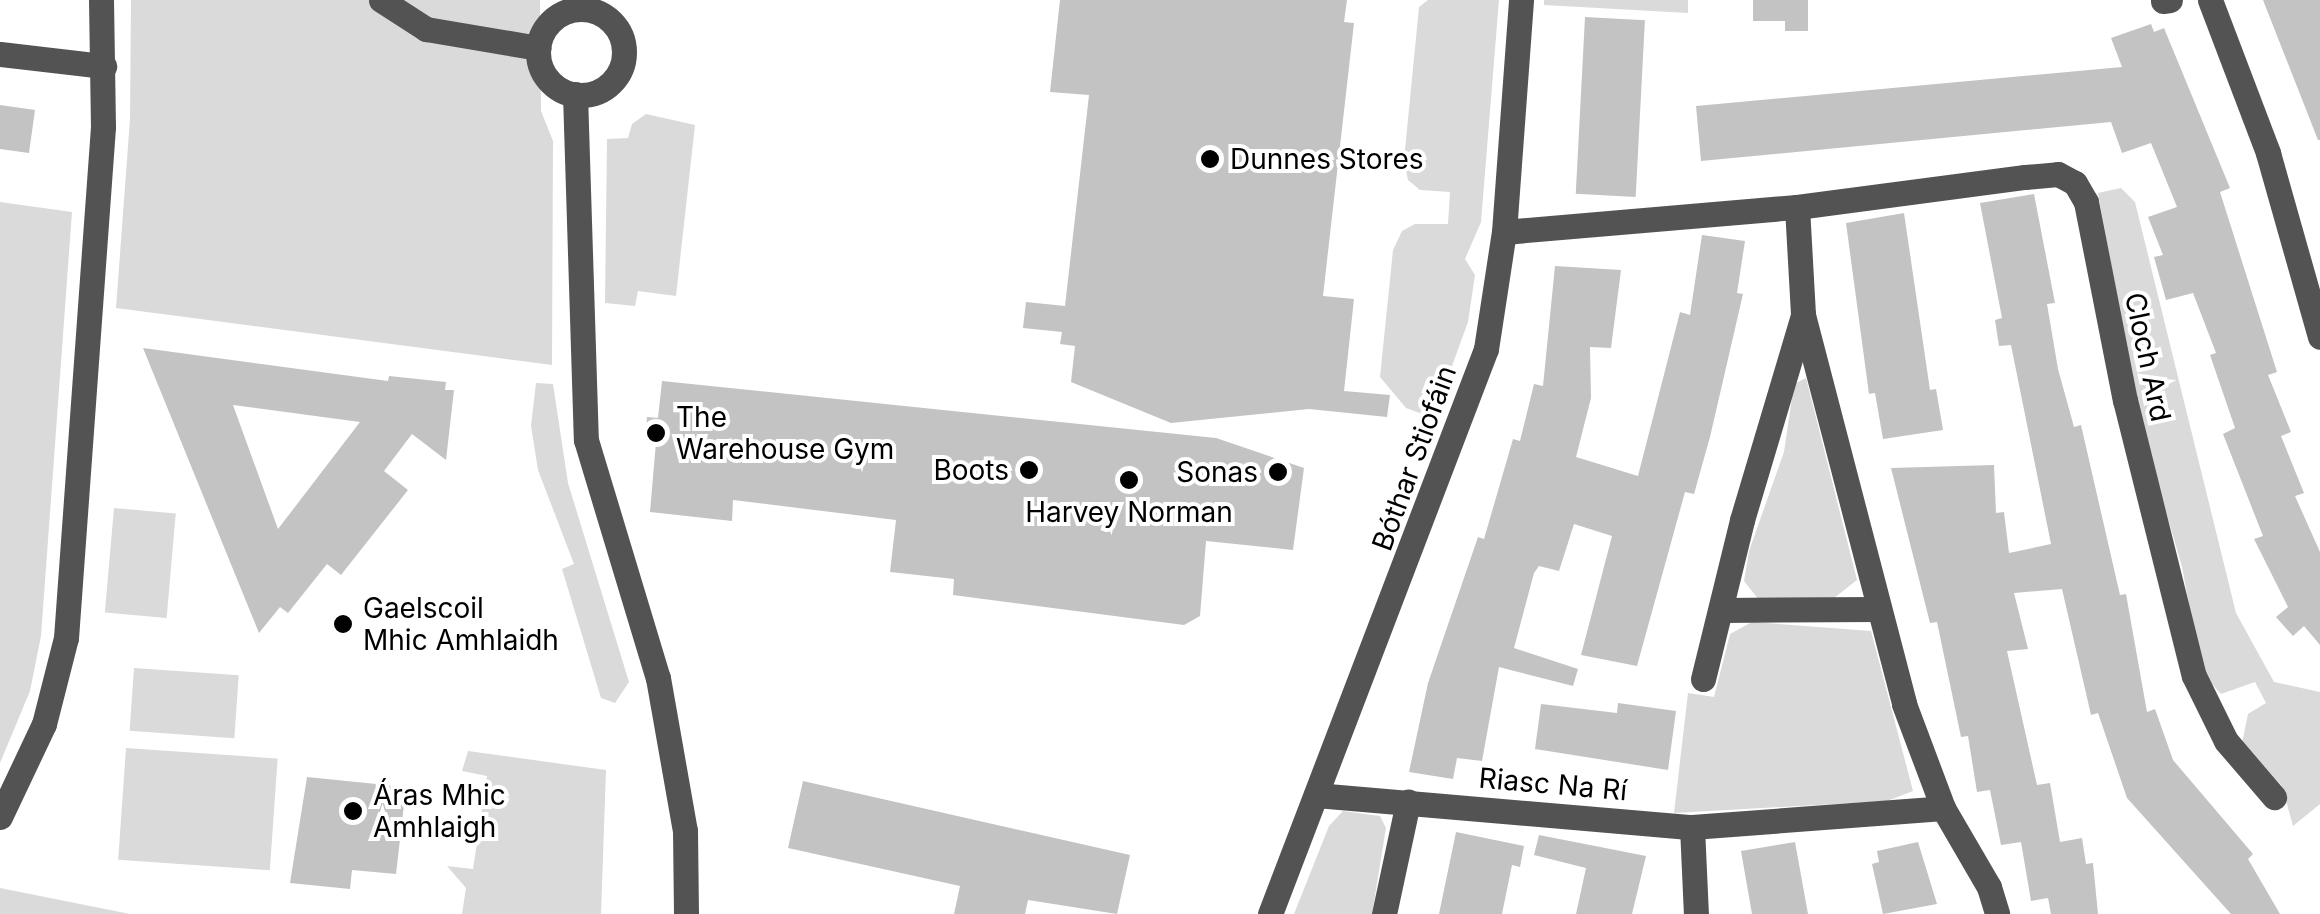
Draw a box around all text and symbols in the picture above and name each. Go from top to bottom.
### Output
place label: Dunnes Stores [1230,142,1424,176]
marker: Dunnes Stores [1199,148,1221,170]
street label: Cloch Ard [2118,289,2178,425]
street label: Bóthar Stiofáin [1365,361,1463,555]
place label: The Warehouse Gym [676,400,894,466]
marker: The Warehouse Gym [645,422,667,444]
place label: Boots [933,453,1009,487]
place label: Sonas [1176,455,1258,489]
marker: Boots [1018,459,1040,481]
marker: Sonas [1267,461,1289,483]
marker: Harvey Norman [1118,469,1140,491]
place label: Harvey Norman [1025,495,1233,529]
place label: Gaelscoil Mhic Amhlaidh [363,591,559,657]
marker: Gaelscoil Mhic Amhlaidh [332,613,354,635]
street label: Riasc Na Rí [1477,761,1629,807]
place label: Áras Mhic Amhlaigh [373,778,506,844]
marker: Áras Mhic Amhlaigh [342,800,364,822]

